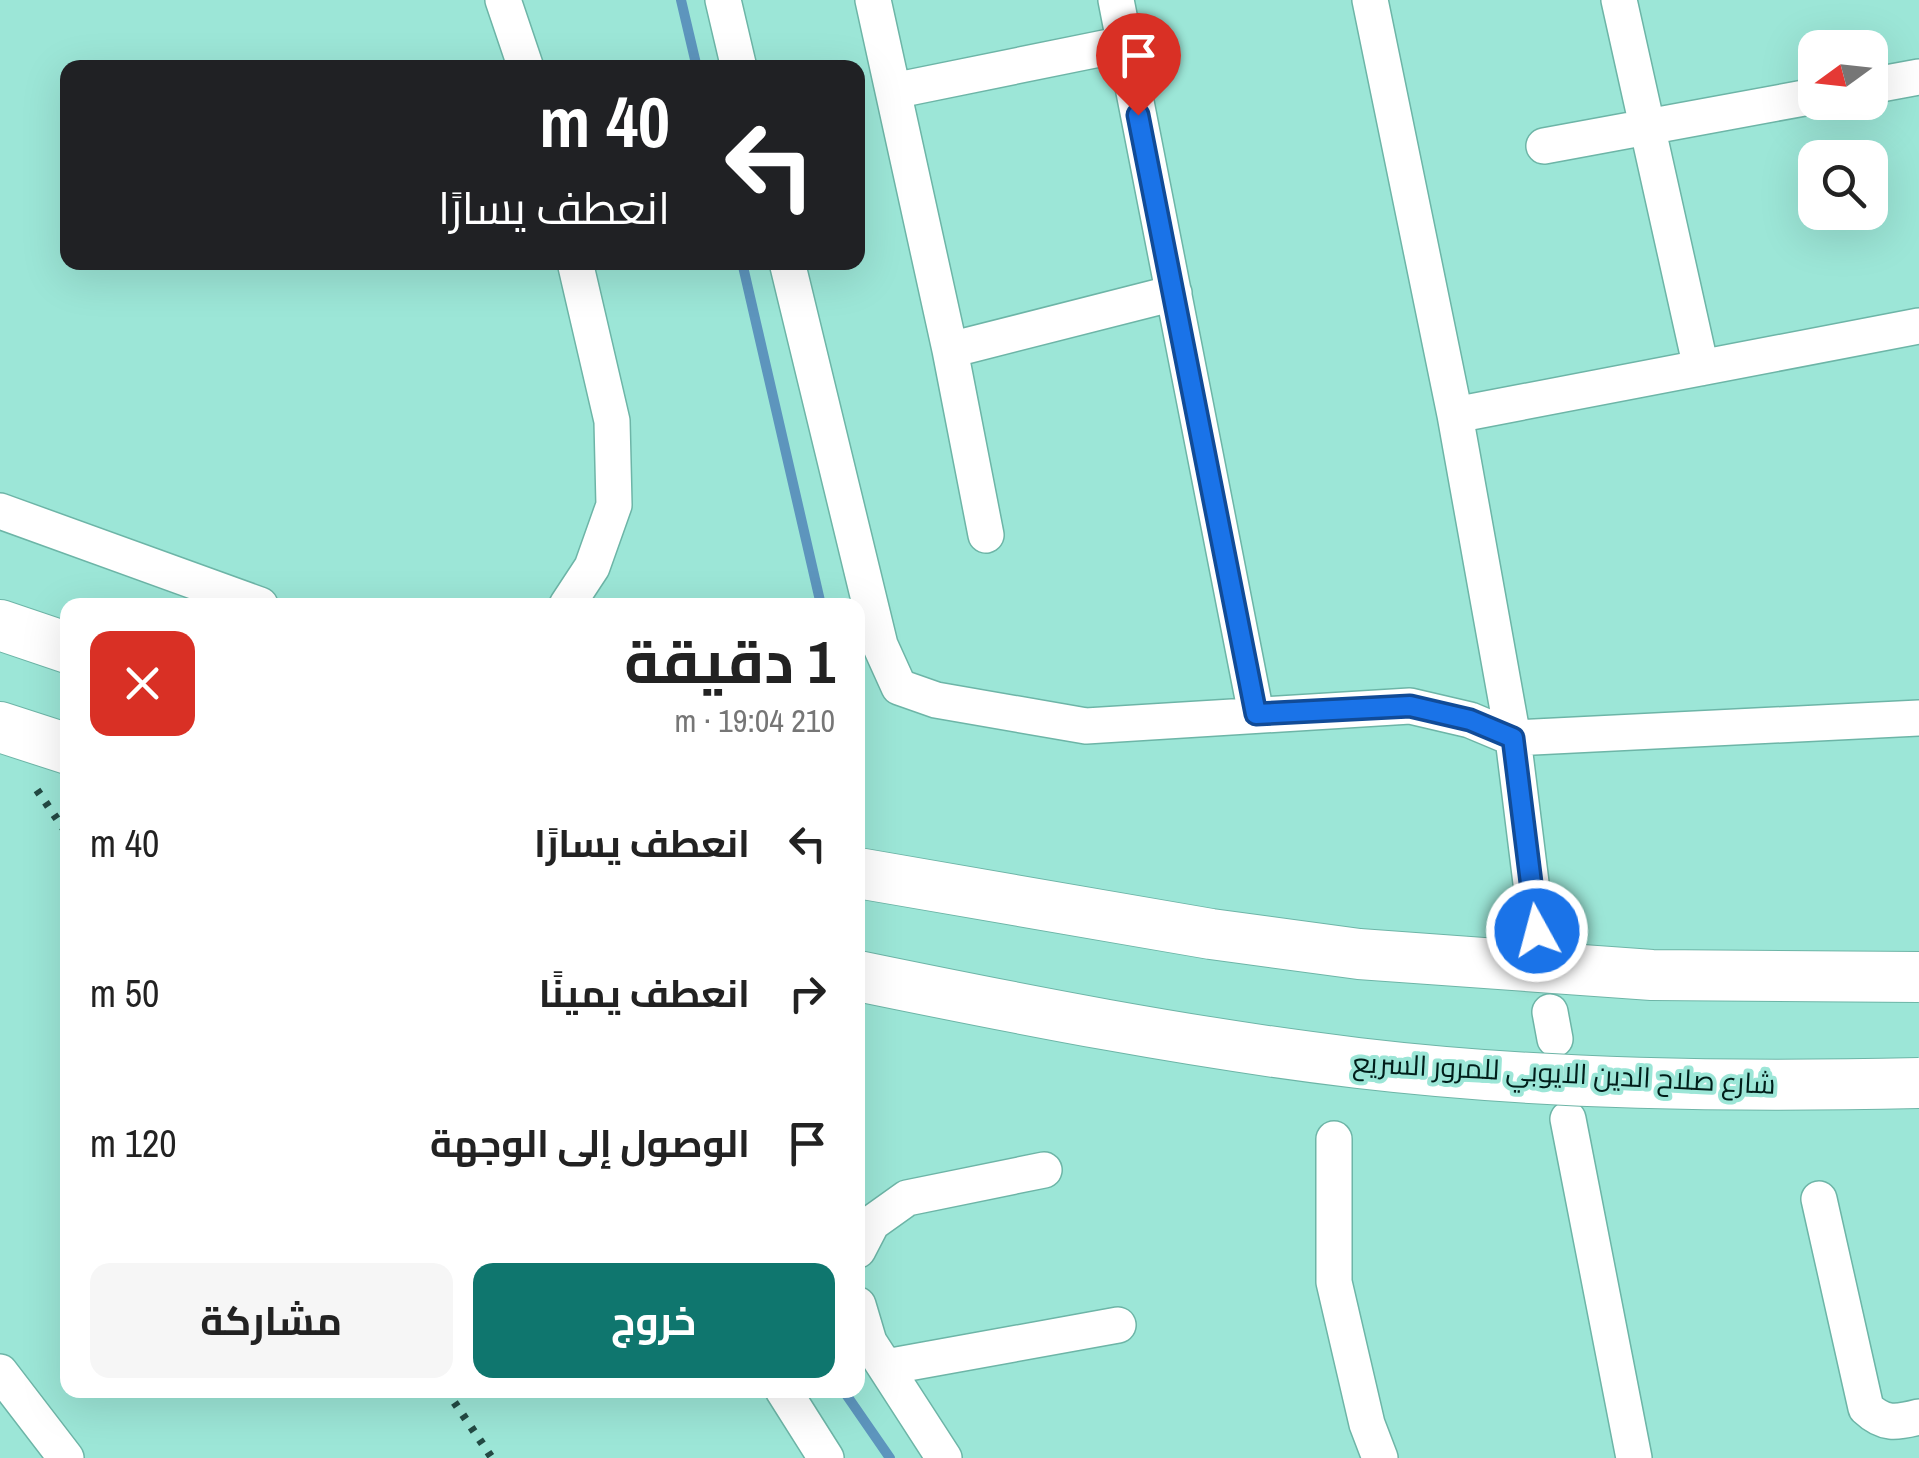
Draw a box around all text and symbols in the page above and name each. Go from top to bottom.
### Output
pin [1096,13,1181,116]
icon: arrive [1111,28,1166,83]
north arrow [1798,30,1888,120]
map controls [1798,30,1888,230]
text: 40 m [539,75,670,169]
icon: left [705,100,835,230]
button: search [1798,140,1888,230]
text: انعطف يسارًا [438,177,670,238]
text: 1 دقيقة [624,621,835,702]
button: close [90,631,195,736]
text: 210 m · 19:04 [675,699,835,742]
icon: left [780,816,835,871]
text: 40 m [90,818,159,869]
text: انعطف يسارًا [534,818,750,869]
position arrow [1485,879,1589,983]
icon: right [780,966,835,1021]
text: 50 m [90,968,159,1019]
text: انعطف يمينًا [539,968,750,1019]
street label: شارع صلاح الدين الايوبي للمرور السريع [1351,1043,1777,1106]
icon: arrive [780,1116,835,1171]
text: 120 m [90,1118,177,1169]
text: الوصول إلى الوجهة [430,1118,750,1169]
button: مشاركة [90,1263,453,1378]
button: خروج [473,1263,835,1378]

